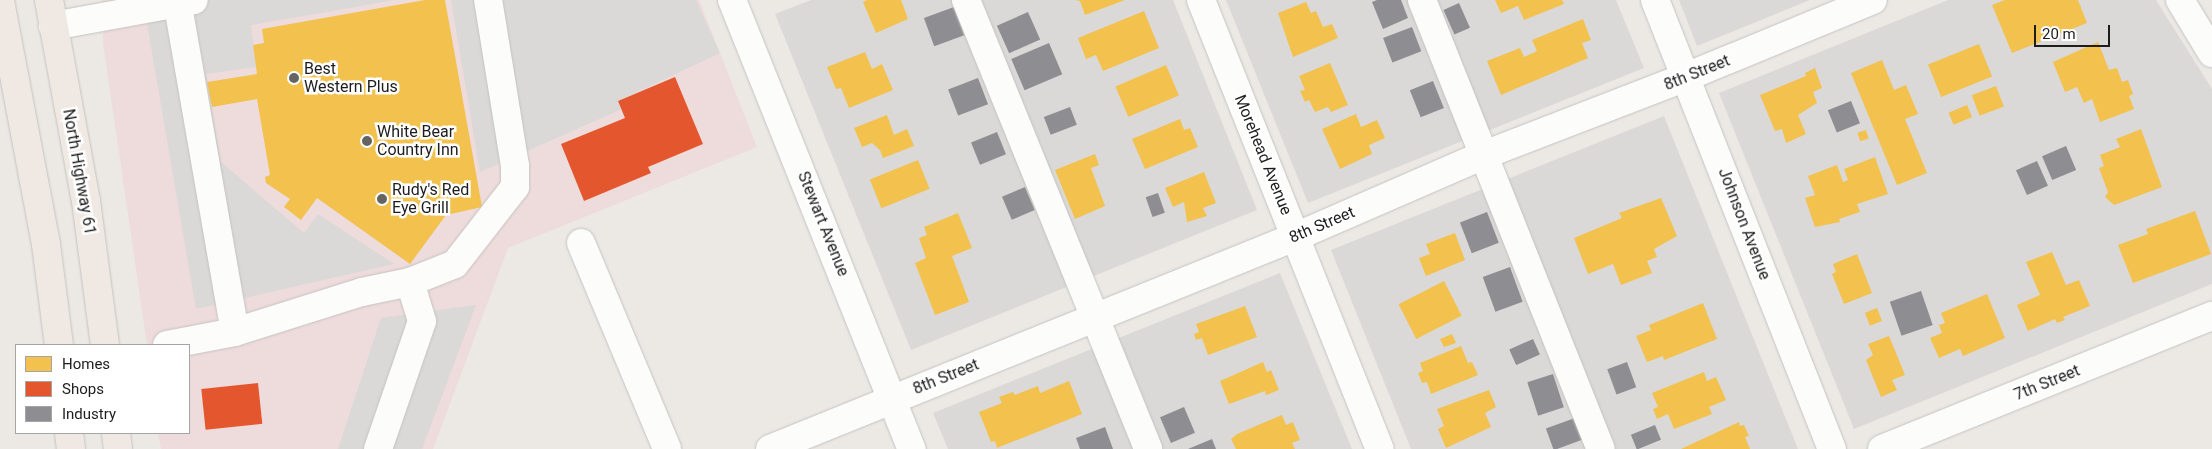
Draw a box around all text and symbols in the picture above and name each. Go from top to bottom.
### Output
scale bar [2037,15,2113,47]
text: 20 m [2042,25,2076,43]
street label: 8th Street [1661,51,1733,95]
place label: Best Western Plus [304,59,398,97]
marker: Best Western Plus [288,72,300,84]
street label: Morehead Avenue [1230,92,1296,218]
street label: North Highway 61 [58,108,100,236]
place label: White Bear Country Inn [377,122,459,160]
marker: White Bear Country Inn [361,135,373,147]
street label: Johnson Avenue [1714,165,1774,283]
street label: Stewart Avenue [793,169,853,279]
place label: Rudy's Red Eye Grill [392,180,469,218]
marker: Rudy's Red Eye Grill [376,193,388,205]
street label: 8th Street [1286,203,1358,247]
legend [15,344,190,434]
text: Homes [62,355,110,373]
street label: 8th Street [910,355,982,399]
street label: 7th Street [2011,361,2083,405]
text: Shops [62,380,104,398]
text: Industry [62,405,116,423]

